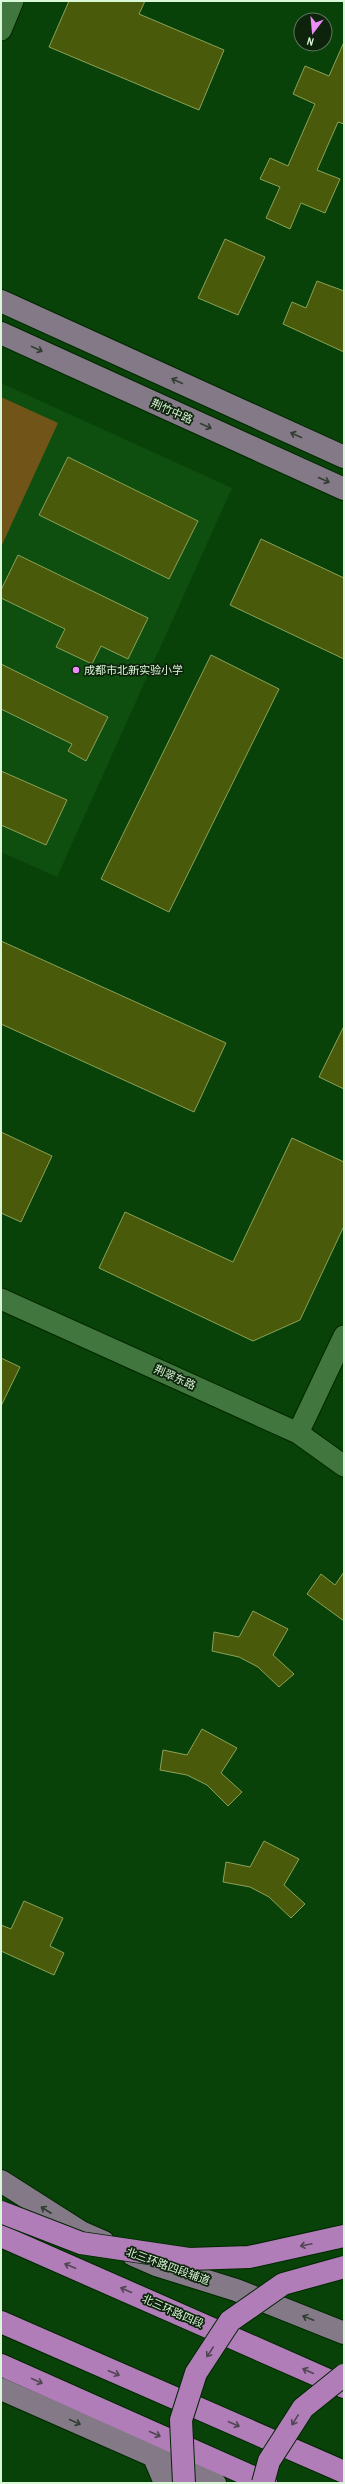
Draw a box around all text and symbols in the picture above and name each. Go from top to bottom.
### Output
north arrow [293,12,333,52]
text: N [305,34,315,49]
one-way arrow [30,346,42,353]
one-way arrow [172,377,184,384]
street label: 荆竹中路 [149,396,195,426]
one-way arrow [199,423,211,430]
one-way arrow [290,431,302,438]
one-way arrow [318,477,330,484]
place label: 成都市北新实验小学 [84,663,183,677]
marker: 成都市北新实验小学 [71,665,81,675]
street label: 荆翠东路 [152,1362,198,1392]
one-way arrow [41,2206,52,2214]
one-way arrow [300,2241,313,2249]
street label: 北三环路四段辅道 [124,2244,212,2288]
one-way arrow [64,2262,76,2269]
one-way arrow [120,2286,132,2293]
street label: 北三环路四段 [140,2291,206,2331]
one-way arrow [302,2314,314,2322]
one-way arrow [206,2346,214,2357]
one-way arrow [303,2367,315,2375]
one-way arrow [108,2369,120,2377]
one-way arrow [30,2378,42,2385]
one-way arrow [291,2414,299,2425]
one-way arrow [69,2419,81,2426]
one-way arrow [227,2421,239,2428]
one-way arrow [149,2431,161,2438]

